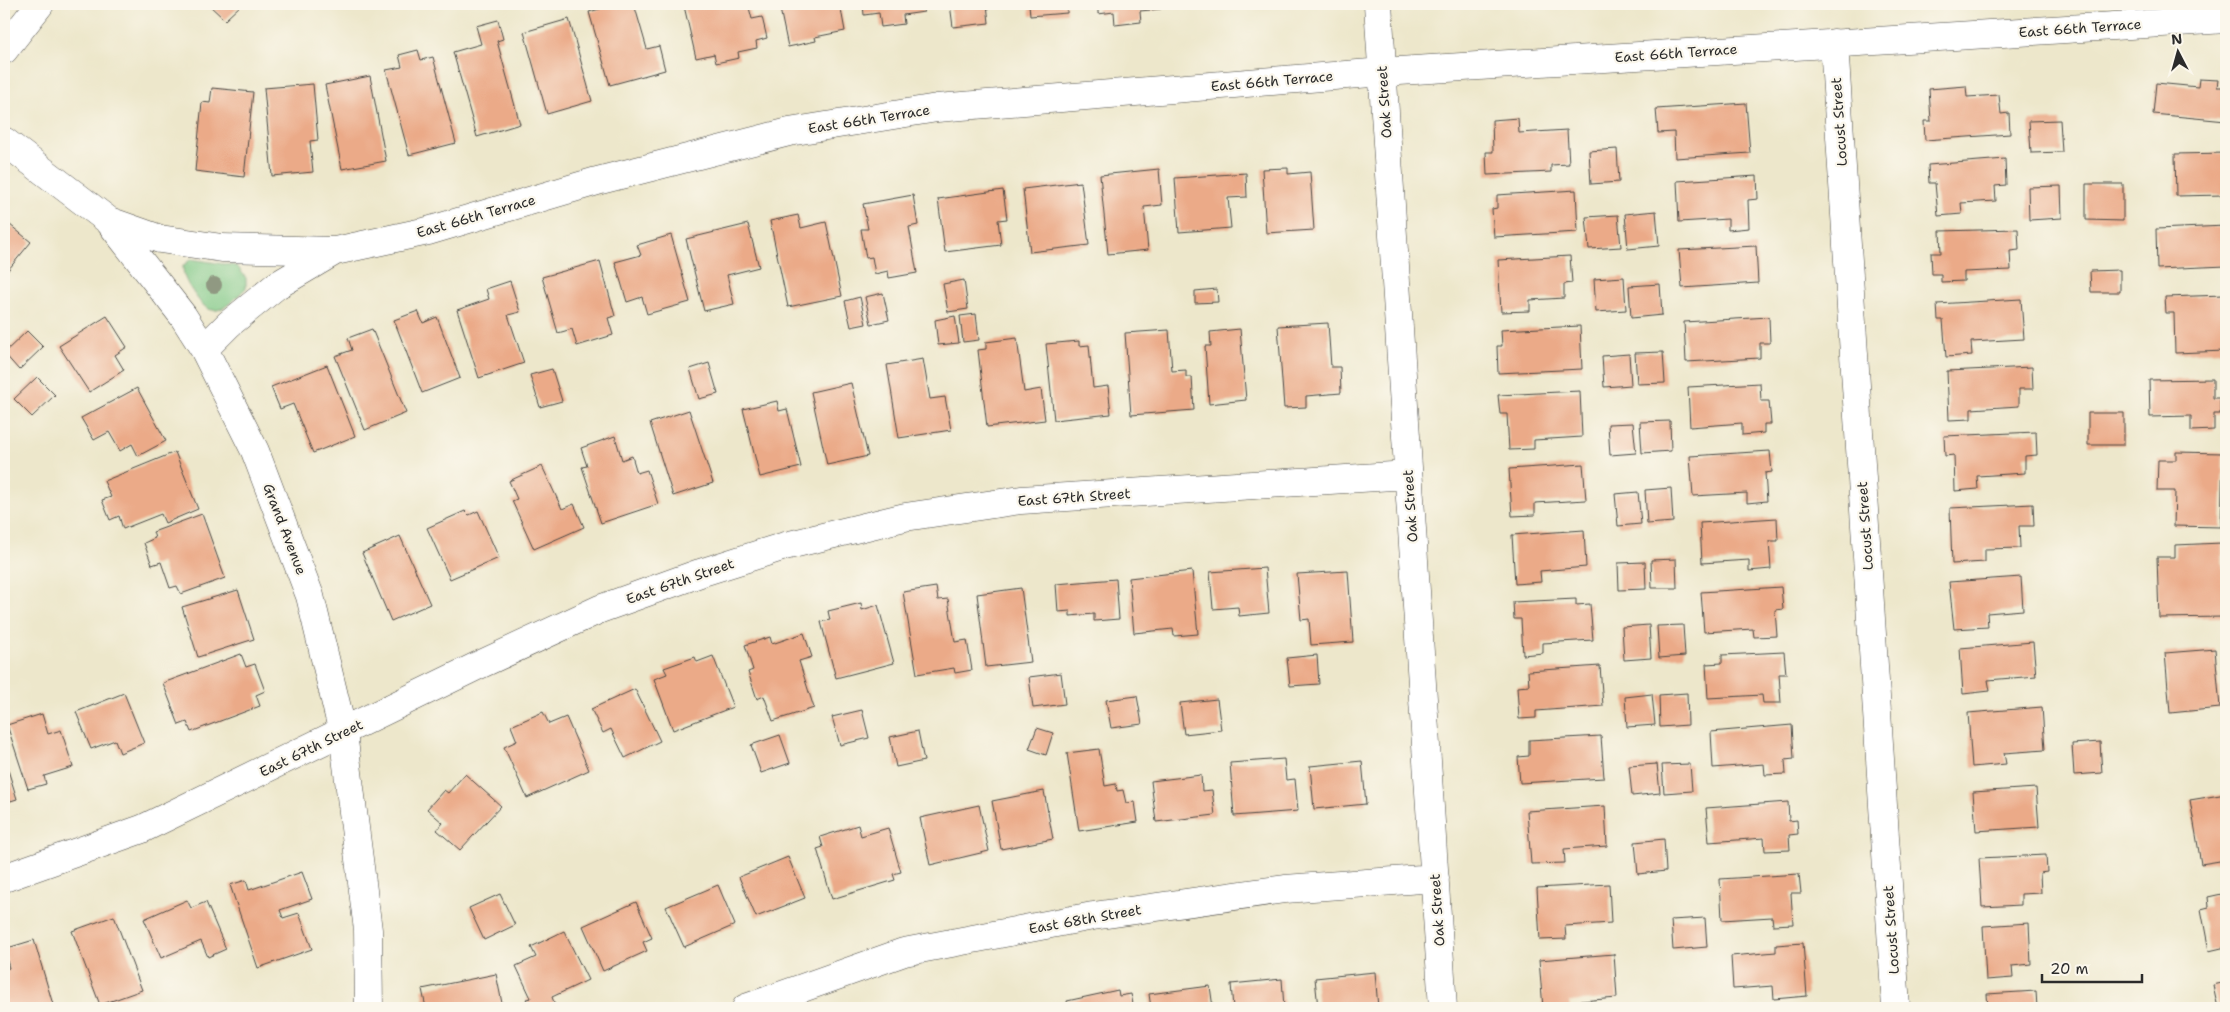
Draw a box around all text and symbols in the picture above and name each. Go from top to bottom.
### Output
street label: East 66th Terrace [2018,15,2142,41]
north arrow [2152,28,2202,78]
text: N [2170,30,2183,49]
street label: East 66th Terrace [1614,40,1738,66]
street label: Oak Street [1372,65,1396,139]
street label: East 66th Terrace [1210,67,1334,95]
street label: Locust Street [1827,77,1851,167]
street label: East 66th Terrace [807,100,931,138]
street label: East 66th Terrace [414,190,538,242]
street label: Oak Street [1398,469,1422,543]
street label: Grand Avenue [259,481,311,577]
street label: Locust Street [1853,481,1877,571]
street label: East 67th Street [1017,484,1131,510]
street label: East 67th Street [624,554,736,608]
street label: East 67th Street [256,715,366,781]
street label: Oak Street [1425,873,1449,947]
street label: Locust Street [1879,885,1903,975]
street label: East 68th Street [1027,900,1143,938]
scale bar [2042,952,2142,984]
text: 20 m [2050,959,2089,979]

